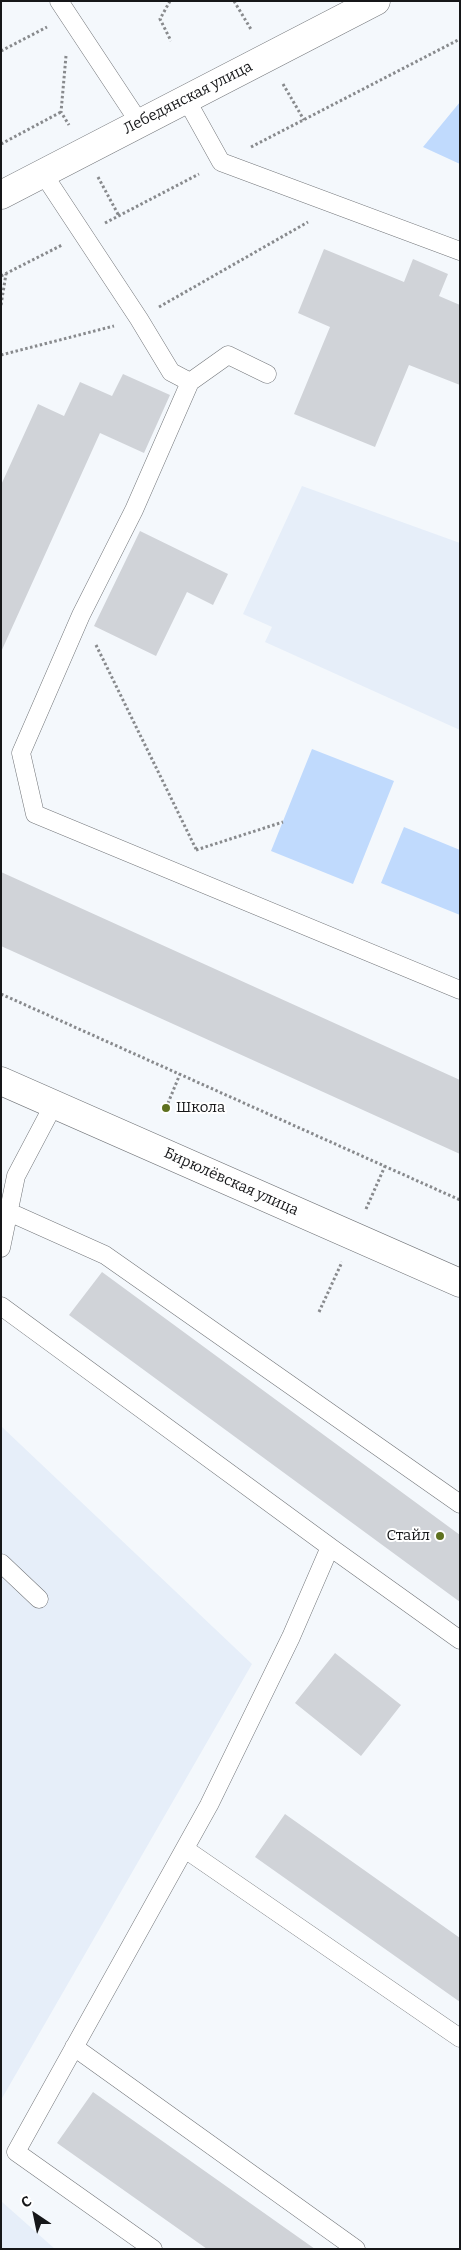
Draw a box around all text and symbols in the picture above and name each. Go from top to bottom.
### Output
street label: Лебедянская улица [121,58,255,138]
place label: Школа [176,1099,225,1117]
marker: Школа [160,1102,172,1114]
street label: Бирюлёвская улица [161,1144,301,1220]
place label: Стайл [387,1527,430,1545]
marker: Стайл [434,1530,446,1542]
north arrow [10,2190,60,2240]
text: С [18,2193,35,2212]

